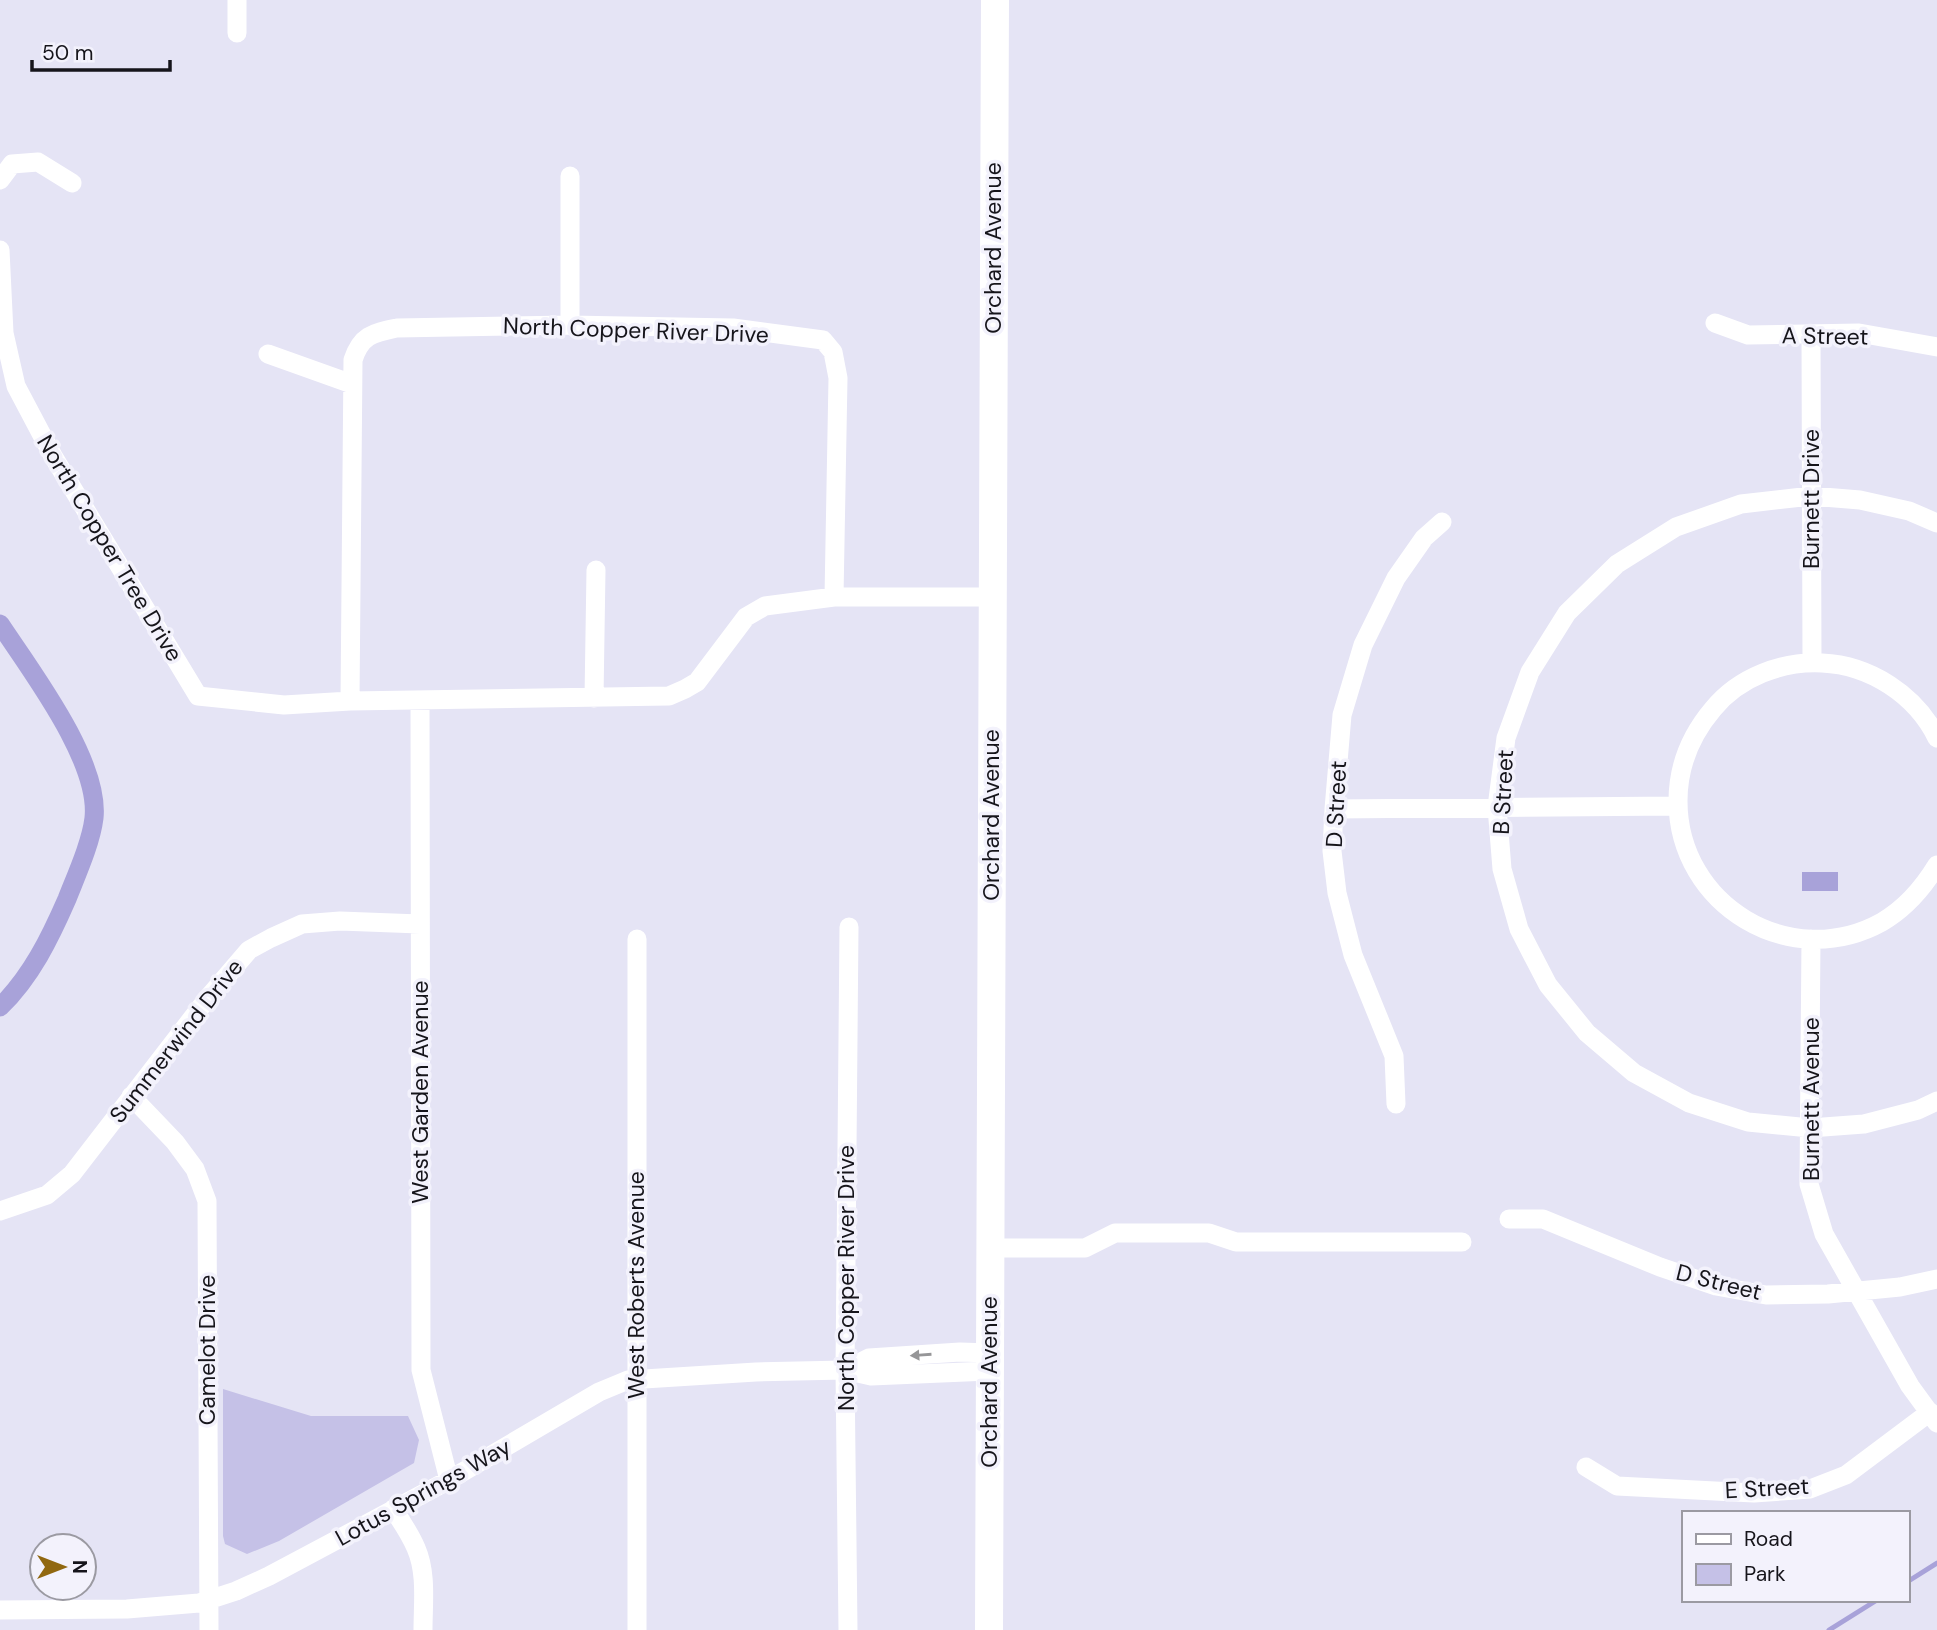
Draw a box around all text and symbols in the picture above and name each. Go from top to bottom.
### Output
scale bar [32,28,170,72]
text: 50 m [42,39,93,67]
street label: Orchard Avenue [978,162,1008,334]
street label: North Copper River Drive [503,310,769,350]
street label: A Street [1781,320,1869,352]
street label: North Copper Tree Drive [30,429,190,667]
street label: Burnett Drive [1796,429,1826,569]
street label: Orchard Avenue [976,729,1006,901]
street label: B Street [1486,749,1520,835]
street label: D Street [1319,760,1353,848]
street label: Summerwind Drive [103,953,249,1129]
street label: West Garden Avenue [405,980,435,1204]
street label: Burnett Avenue [1796,1017,1826,1181]
street label: North Copper River Drive [831,1145,861,1411]
street label: West Roberts Avenue [621,1171,651,1399]
street label: D Street [1673,1257,1765,1307]
street label: Camelot Drive [192,1275,222,1425]
street label: Orchard Avenue [974,1296,1004,1468]
one-way arrow [910,1350,932,1361]
street label: Lotus Springs Way [330,1431,516,1553]
street label: E Street [1724,1471,1810,1505]
legend [1682,1511,1909,1602]
text: Road [1744,1525,1793,1553]
north arrow [28,1532,98,1602]
text: N [67,1560,92,1574]
text: Park [1744,1560,1786,1588]

